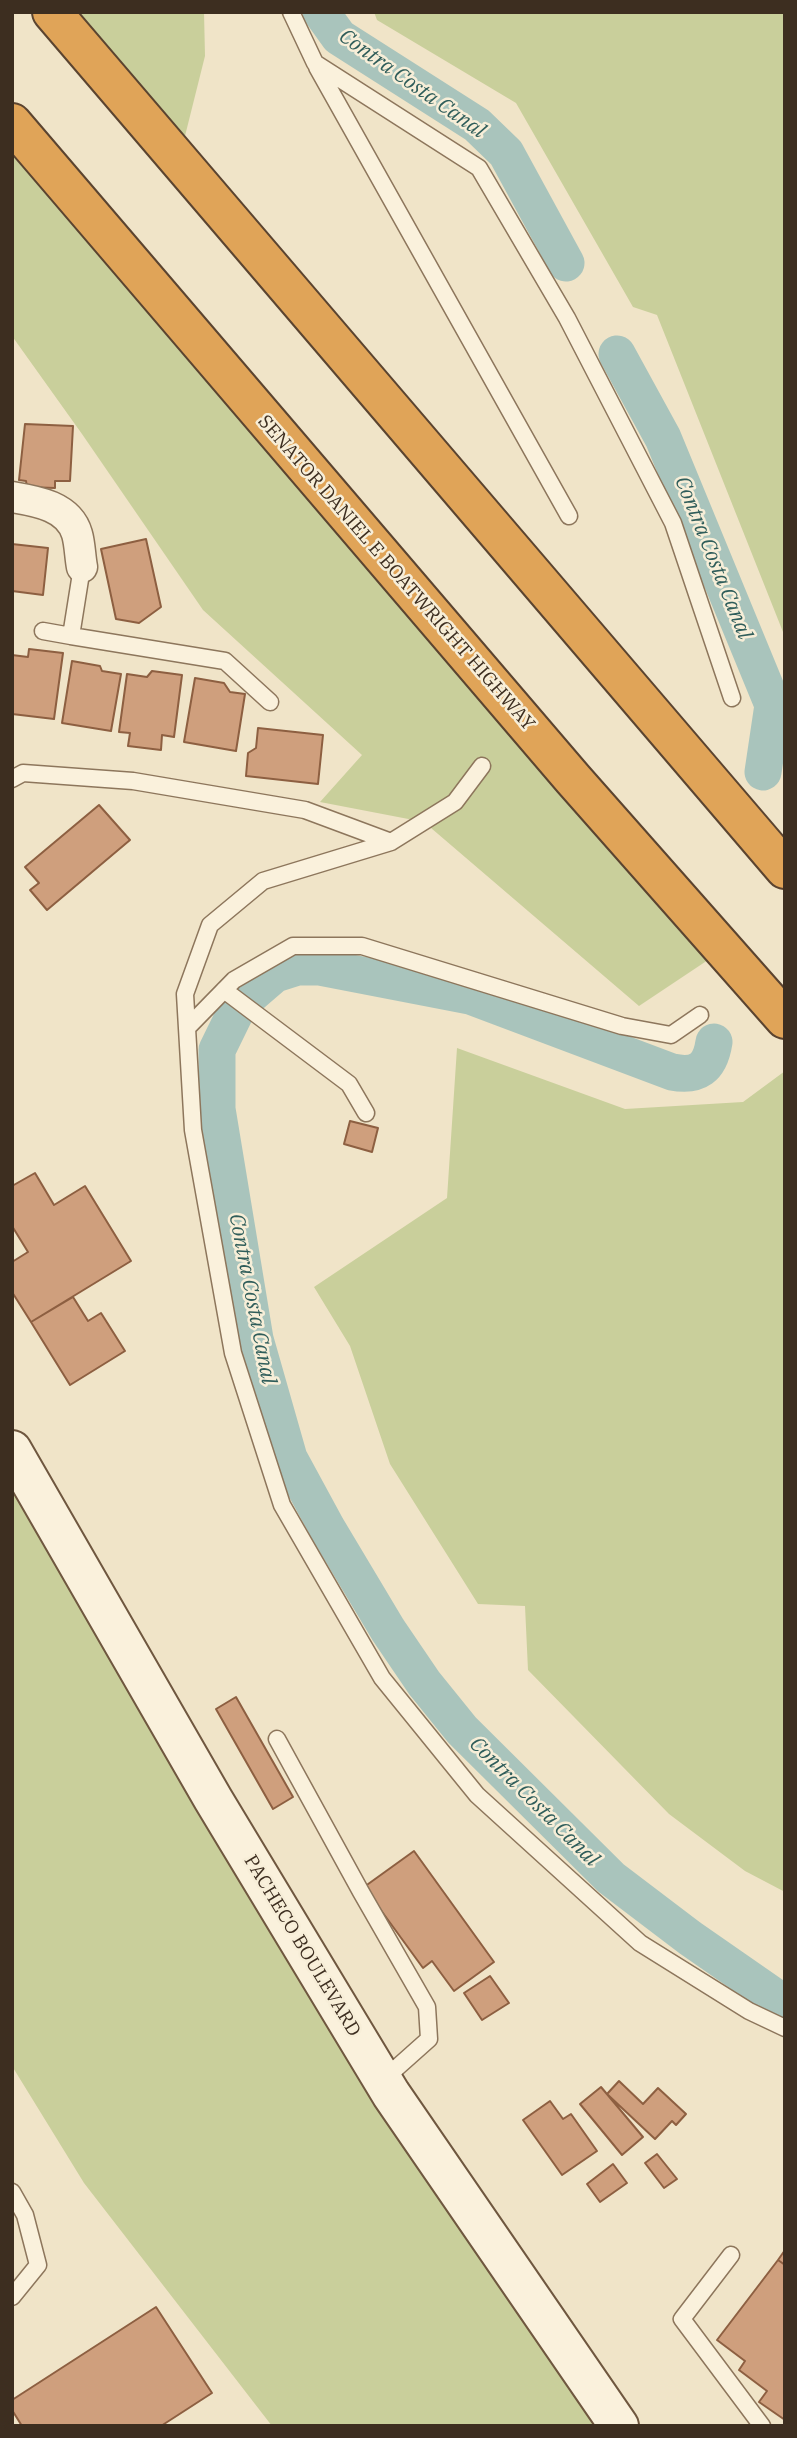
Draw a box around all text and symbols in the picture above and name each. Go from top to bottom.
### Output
water label: Contra Costa Canal [334,24,490,144]
street label: SENATOR DANIEL E BOATWRIGHT HIGHWAY [253,411,539,735]
water label: Contra Costa Canal [669,473,757,643]
water label: Contra Costa Canal [223,1212,281,1386]
water label: Contra Costa Canal [464,1732,604,1872]
street label: PACHECO BOULEVARD [239,1851,365,2041]

